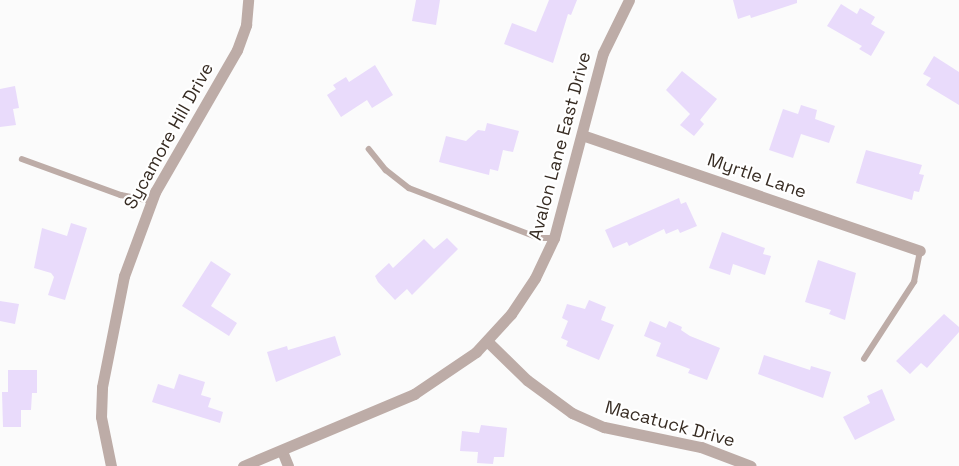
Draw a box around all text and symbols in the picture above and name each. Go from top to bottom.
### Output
street label: Avalon Lane East Drive [524,49,596,243]
street label: Sycamore Hill Drive [120,59,218,213]
street label: Myrtle Lane [705,149,809,203]
street label: Macatuck Drive [603,396,737,452]

